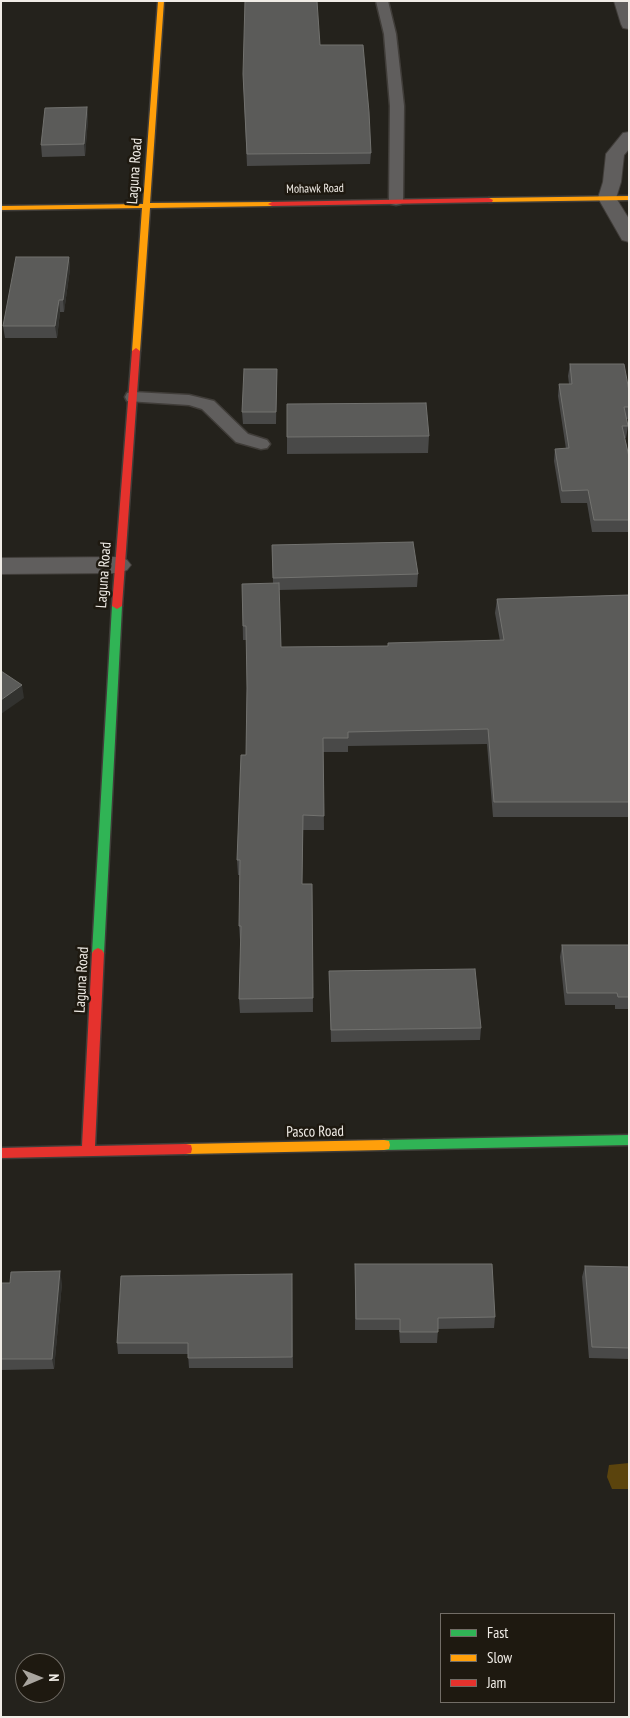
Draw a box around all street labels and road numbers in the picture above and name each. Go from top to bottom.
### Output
street label: Laguna Road [124,137,146,205]
street label: Mohawk Road [286,181,344,197]
street label: Laguna Road [93,541,115,609]
street label: Laguna Road [71,946,93,1014]
street label: Pasco Road [286,1122,344,1142]

